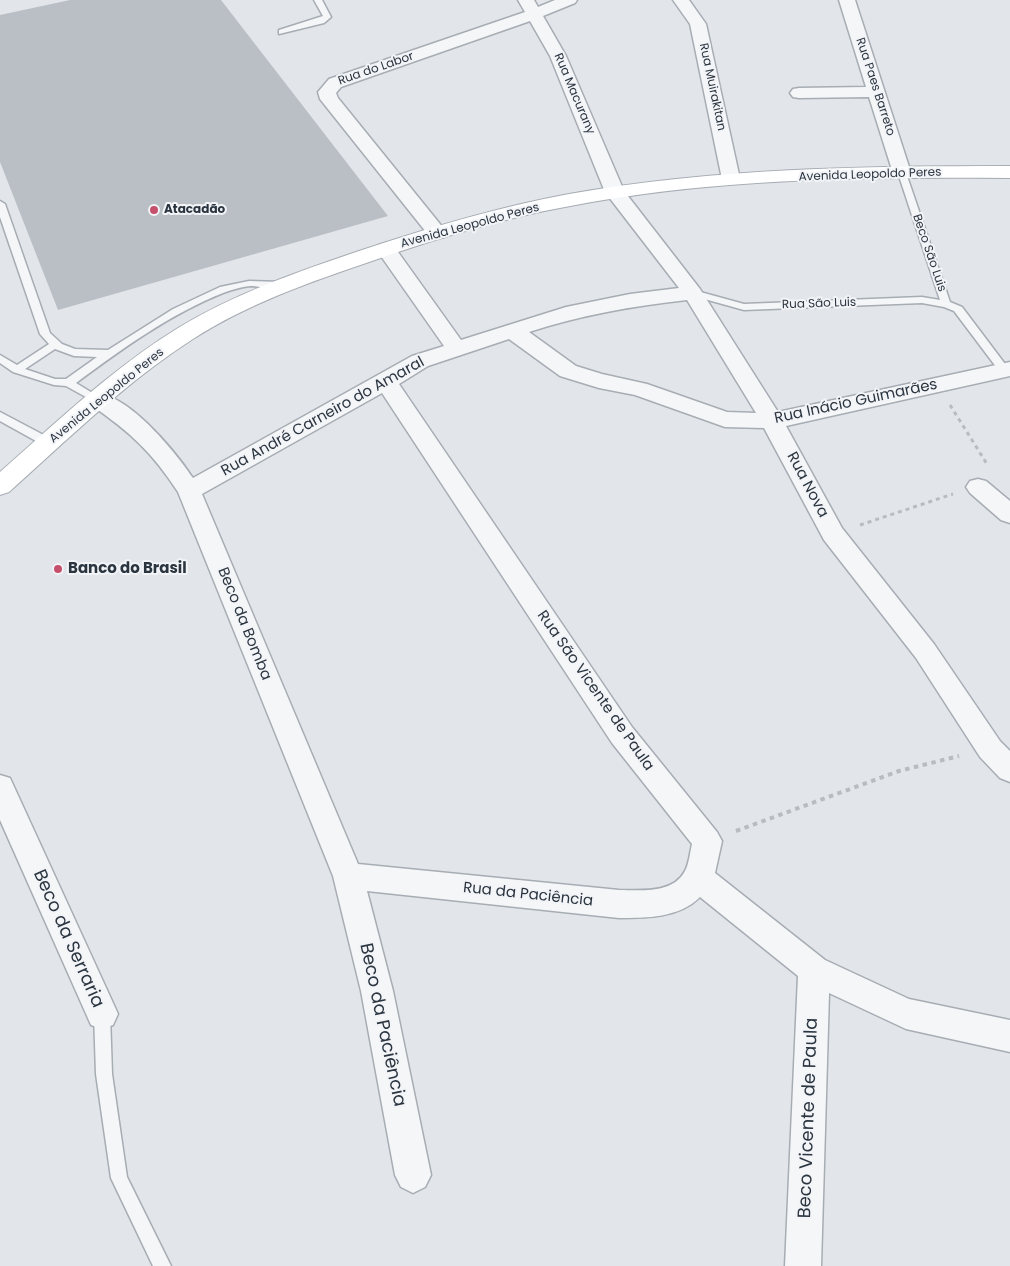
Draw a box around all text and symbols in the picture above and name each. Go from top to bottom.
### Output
street label: Rua Paes Barreto [852,36,898,138]
street label: Rua Muirakitan [696,42,728,132]
street label: Rua do Labor [336,49,416,89]
street label: Rua Macurany [550,51,598,137]
street label: Avenida Leopoldo Peres [798,165,942,185]
street label: Avenida Leopoldo Peres [399,201,541,251]
place label: Atacadão [164,203,225,217]
marker: Atacadão [148,204,160,216]
street label: Beco São Luis [909,212,949,294]
street label: Rua São Luis [782,296,856,312]
street label: Avenida Leopoldo Peres [47,345,167,447]
street label: Rua André Carneiro do Amaral [218,353,428,481]
street label: Rua Inácio Guimarães [773,376,939,428]
street label: Rua Nova [782,449,832,521]
place label: Banco do Brasil [68,560,187,578]
marker: Banco do Brasil [52,563,64,575]
street label: Beco da Bomba [213,565,275,683]
street label: Rua São Vicente de Paula [533,607,657,775]
street label: Beco da Serraria [28,866,108,1012]
street label: Rua da Paciência [462,879,594,911]
street label: Beco da Paciência [354,941,410,1109]
street label: Beco Vicente de Paula [795,1017,823,1219]

